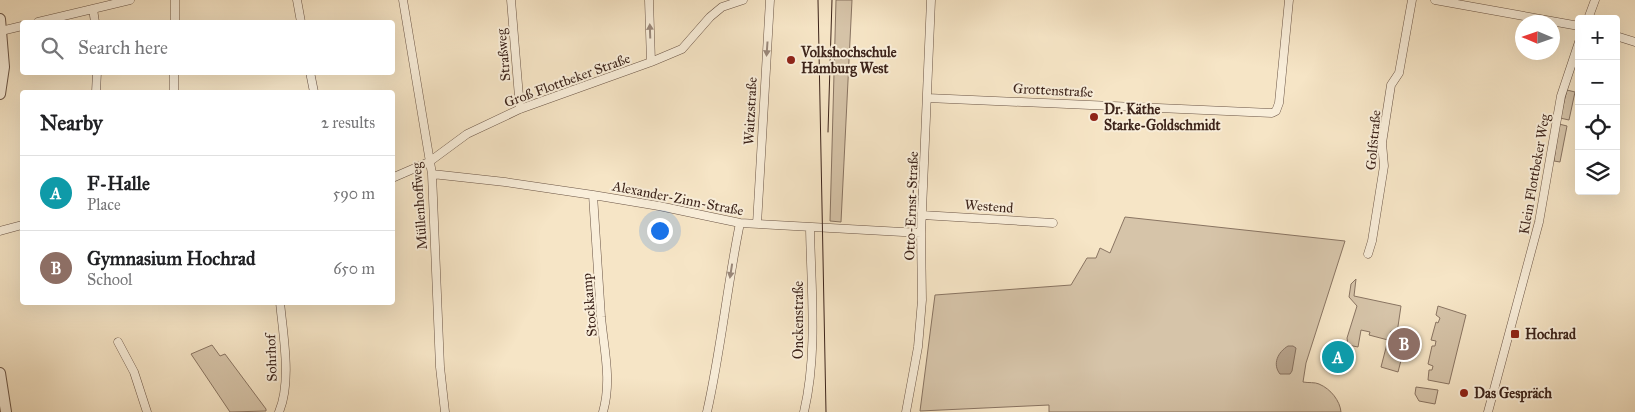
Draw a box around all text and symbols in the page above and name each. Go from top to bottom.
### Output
north arrow [1515,15,1560,60]
map controls [1575,15,1620,195]
button: + [1575,15,1620,60]
search box [20,20,395,75]
one-way arrow [646,23,654,39]
street label: Straßweg [493,28,514,82]
icon: search [38,34,66,62]
text: Search here [78,36,168,59]
one-way arrow [762,41,770,57]
place label: Volkshochschule Hamburg West [800,44,897,78]
street label: Groß Flottbeker Straße [502,50,633,111]
marker: Volkshochschule Hamburg West [785,54,797,66]
button: − [1575,60,1620,105]
street label: Waitzstraße [740,76,761,145]
street label: Grottenstraße [1012,80,1094,101]
place label: Dr. Käthe Starke-Goldschmidt [1104,101,1220,134]
button: locate [1575,105,1620,150]
street label: Golfstraße [1362,109,1385,171]
text: Nearby [40,110,103,136]
marker: Dr. Käthe Starke-Goldschmidt [1088,111,1100,123]
street label: Klein Flottbeker Weg [1516,112,1554,236]
text: 2 results [321,113,375,132]
button: layers [1575,150,1620,195]
street label: Otto-Ernst-Straße [901,151,922,261]
street label: Müllenhoffweg [408,161,431,250]
text: F-Halle [87,172,150,195]
street label: Alexander-Zinn-Straße [610,177,745,220]
text: A [51,184,61,203]
text: 590 m [333,184,375,203]
text: Place [87,195,121,214]
street label: Westend [964,196,1014,217]
your location [647,218,673,244]
text: Gymnasium Hochrad [87,247,255,270]
text: B [51,259,61,278]
text: 650 m [333,259,375,278]
one-way arrow [727,263,735,279]
text: School [87,270,132,289]
street label: Stockkamp [578,272,601,337]
street label: Onckenstraße [790,281,807,359]
pin: B [1388,325,1420,363]
place label: Hochrad [1525,326,1577,343]
marker: Hochrad [1509,328,1521,340]
street label: Sohrhof [262,332,281,382]
pin: A [1322,338,1354,376]
place label: Das Gespräch [1474,385,1552,403]
marker: Das Gespräch [1458,387,1470,399]

